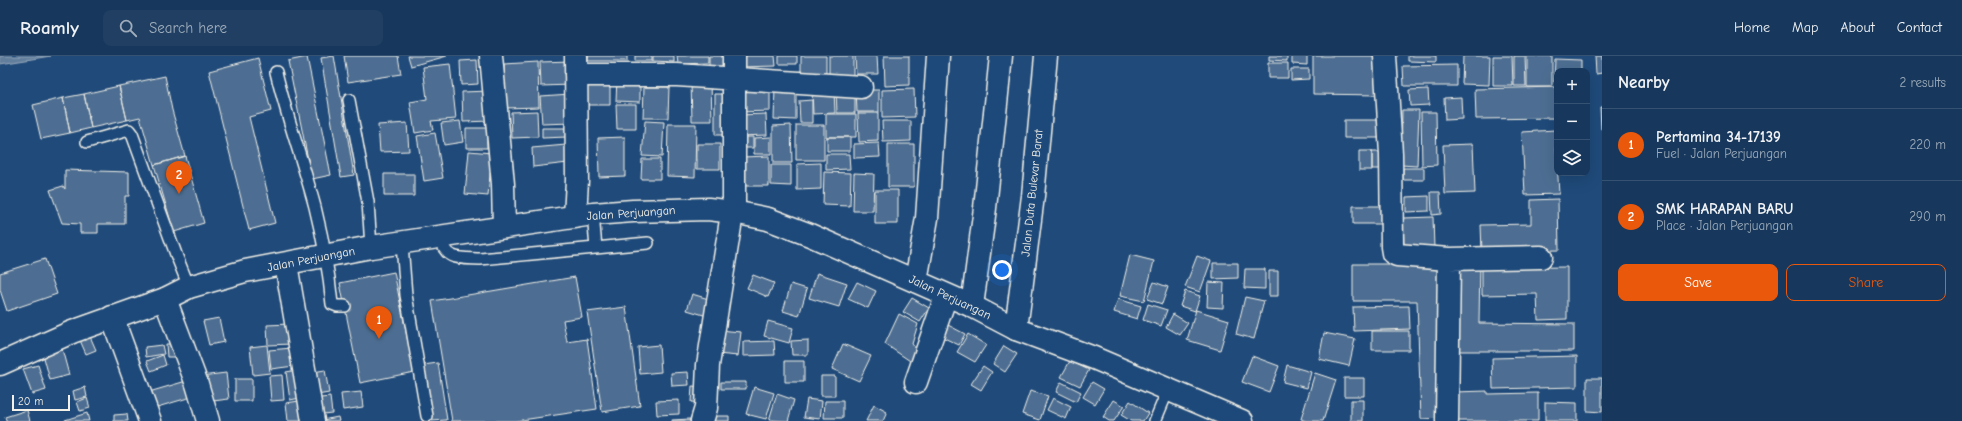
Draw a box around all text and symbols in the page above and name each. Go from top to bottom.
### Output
search box [103,10,383,46]
text: Roamly [20,17,79,39]
icon: search [117,17,139,39]
text: Search here [149,19,227,37]
text: Home [1734,19,1770,36]
text: Map [1792,19,1818,36]
text: About [1840,19,1875,36]
text: Contact [1897,19,1942,36]
map controls [1554,68,1590,176]
button: + [1554,68,1590,104]
text: Nearby [1618,73,1669,92]
text: 2 results [1899,75,1946,90]
button: − [1554,104,1590,140]
street label: Jalan Duta Bulevar Barat [1018,128,1046,257]
text: Pertamina 34-17139 [1656,128,1781,146]
text: 1 [1628,137,1634,152]
text: 220 m [1909,137,1946,152]
button: layers [1554,140,1590,176]
text: Fuel · Jalan Perjuangan [1656,146,1787,161]
pin: 2 [166,161,192,194]
text: SMK HARAPAN BARU [1656,200,1793,218]
street label: Jalan Perjuangan [586,203,676,223]
text: 2 [1628,209,1634,224]
text: 290 m [1909,209,1946,224]
text: Place · Jalan Perjuangan [1656,218,1793,233]
street label: Jalan Perjuangan [266,244,356,274]
your location [992,260,1012,280]
button: Save [1618,264,1778,301]
button: Share [1786,264,1946,301]
street label: Jalan Perjuangan [907,272,993,322]
pin: 1 [366,306,392,339]
scale bar [12,393,70,412]
text: 20 m [18,395,43,408]

